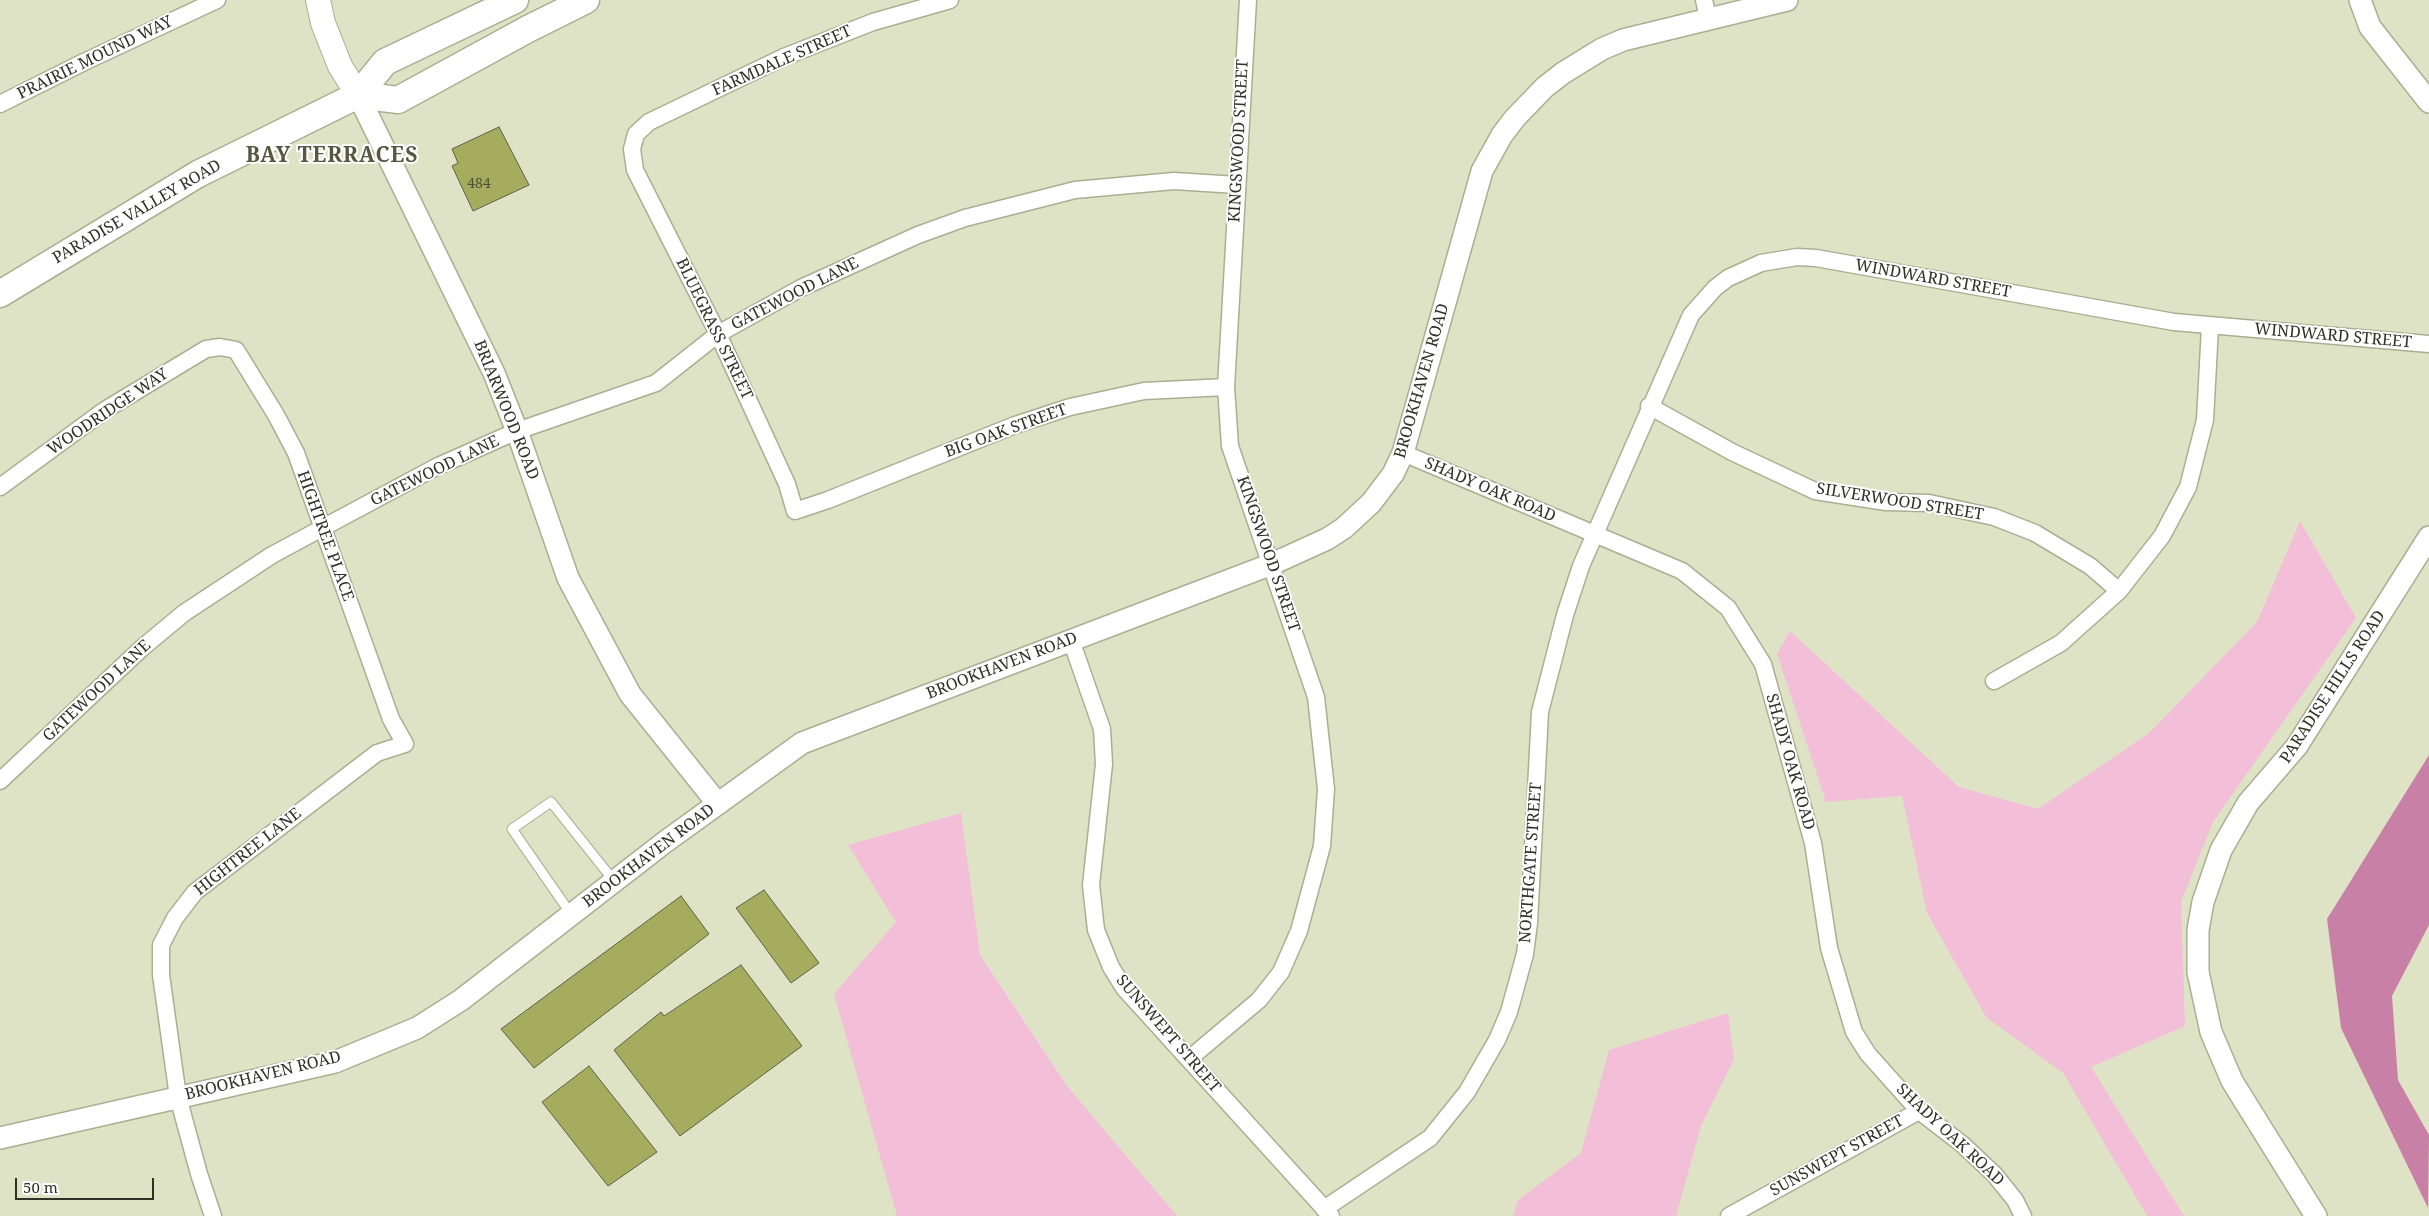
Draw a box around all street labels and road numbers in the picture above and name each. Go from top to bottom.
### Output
street label: PRAIRIE MOUND WAY [14,12,176,104]
street label: FARMDALE STREET [709,22,855,100]
street label: KINGSWOOD STREET [1225,59,1253,223]
street label: PARADISE VALLEY ROAD [49,156,225,268]
street label: GATEWOOD LANE [728,254,862,334]
street label: BLUEGRASS STREET [671,255,757,403]
street label: WINDWARD STREET [1854,256,2012,302]
street label: BROOKHAVEN ROAD [1391,301,1453,461]
street label: WINDWARD STREET [2254,320,2412,352]
street label: BRIARWOOD ROAD [469,337,543,483]
street label: WOODRIDGE WAY [44,365,172,459]
street label: BIG OAK STREET [942,400,1070,462]
street label: GATEWOOD LANE [368,432,502,510]
street label: SHADY OAK ROAD [1421,454,1559,526]
street label: HIGHTREE PLACE [292,468,358,604]
street label: KINGSWOOD STREET [1232,474,1304,634]
street label: SILVERWOOD STREET [1815,479,1985,525]
street label: PARADISE HILLS ROAD [2276,607,2390,767]
street label: BROOKHAVEN ROAD [924,628,1080,704]
street label: GATEWOOD LANE [39,636,155,746]
street label: SHADY OAK ROAD [1761,692,1819,832]
street label: NORTHGATE STREET [1516,782,1546,944]
street label: BROOKHAVEN ROAD [579,800,719,912]
street label: HIGHTREE LANE [191,804,305,900]
street label: SUNSWEPT STREET [1112,971,1224,1097]
street label: BROOKHAVEN ROAD [183,1047,343,1105]
street label: SHADY OAK ROAD [1892,1080,2008,1190]
street label: SUNSWEPT STREET [1767,1111,1907,1201]

